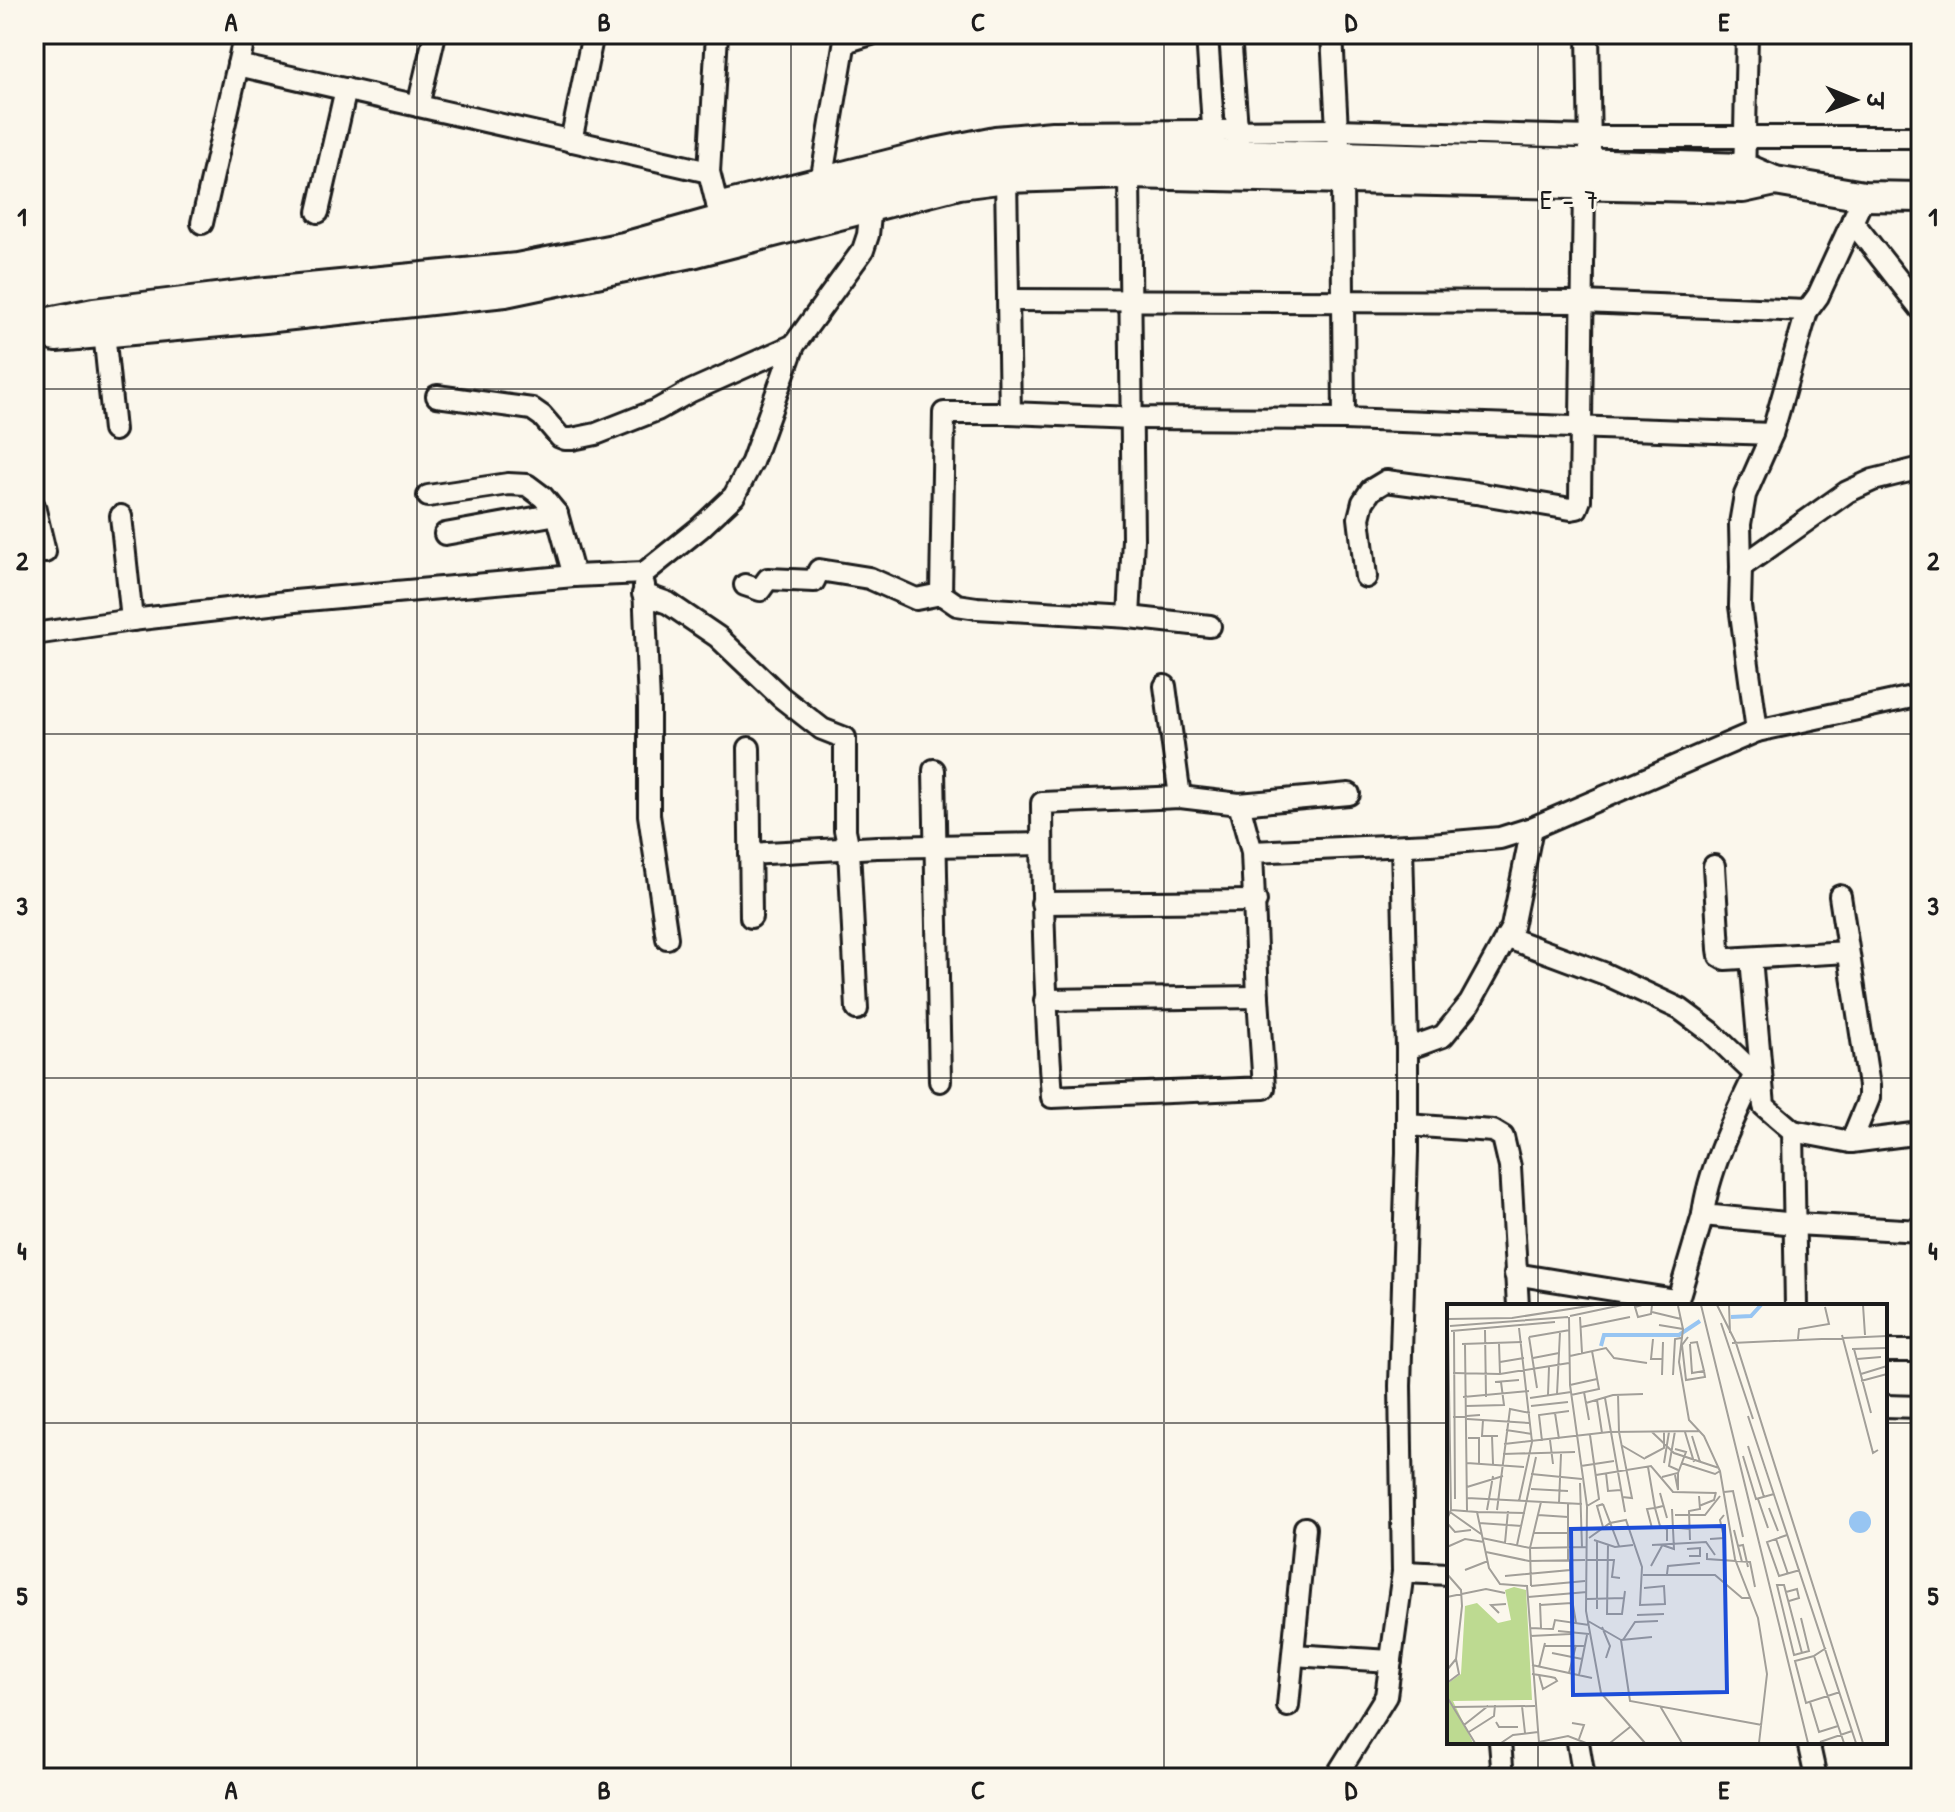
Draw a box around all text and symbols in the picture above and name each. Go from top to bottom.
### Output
text: A [225,4,238,39]
text: B [597,4,611,39]
text: C [971,4,985,39]
text: D [1345,4,1358,39]
text: E [1718,4,1730,39]
north arrow [1815,60,1895,140]
text: उ [1860,91,1890,110]
district label: E - 7 [1540,180,1600,218]
text: 1 [17,199,27,234]
text: 1 [1928,199,1938,234]
text: 2 [16,543,29,578]
text: 2 [1927,543,1940,578]
text: 3 [16,888,28,923]
text: 3 [1927,888,1939,923]
text: 4 [17,1233,27,1268]
text: 4 [1928,1233,1938,1268]
inset map [1447,1304,1887,1744]
text: 5 [17,1578,28,1613]
text: 5 [1928,1578,1939,1613]
text: A [225,1772,238,1807]
text: B [597,1772,611,1807]
text: C [971,1772,985,1807]
text: D [1345,1772,1358,1807]
text: E [1718,1772,1730,1807]

